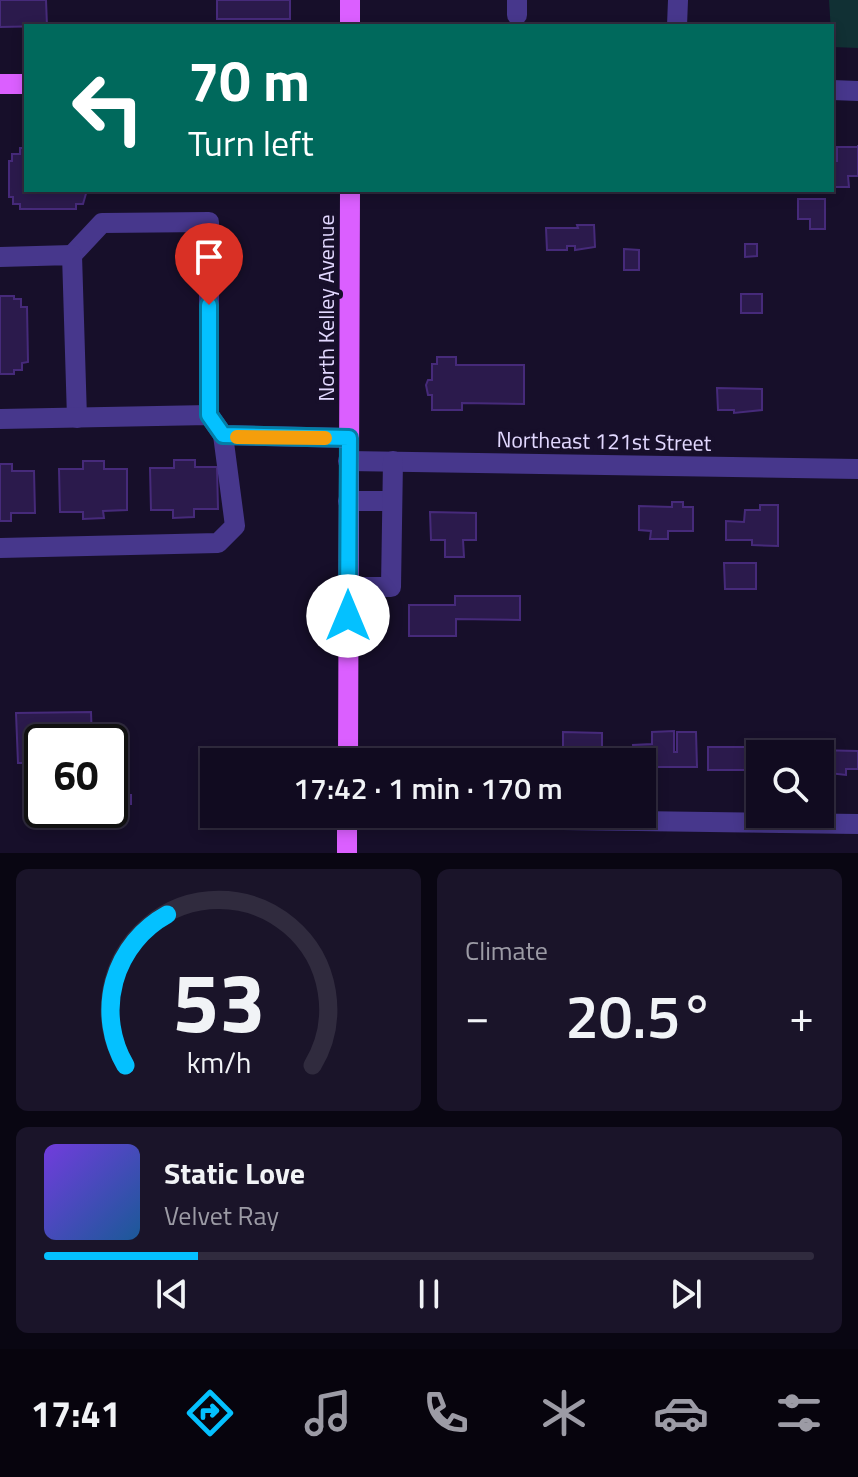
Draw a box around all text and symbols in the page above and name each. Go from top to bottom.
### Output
text: 70 m [188,38,310,123]
icon: left [56,56,160,160]
text: Turn left [188,115,314,170]
street label: North Kelley Avenue [309,214,343,402]
pin [175,223,243,305]
icon: arrive [187,235,231,279]
street label: Northeast 121st Street [496,422,712,460]
position arrow [306,574,390,658]
speed limit sign: 60 [24,724,128,828]
map controls [746,740,834,828]
button: search [746,740,834,828]
text: 17:42 · 1 min · 170 m [293,765,563,811]
text: Climate [465,931,548,970]
text: 53 [172,938,265,1064]
text: 20.5° [565,970,714,1061]
text: − [465,982,490,1049]
text: + [789,982,814,1049]
text: km/h [186,1041,251,1084]
text: Static Love [164,1150,305,1196]
text: Velvet Ray [164,1196,279,1235]
icon: previous [150,1272,194,1316]
icon: pause [407,1272,451,1316]
icon: next [664,1272,708,1316]
icon: directions [182,1385,238,1441]
icon: music [300,1385,356,1441]
icon: phone [418,1385,474,1441]
icon: climate [536,1385,592,1441]
icon: car [653,1385,709,1441]
icon: filters [771,1385,827,1441]
text: 17:41 [31,1386,121,1441]

